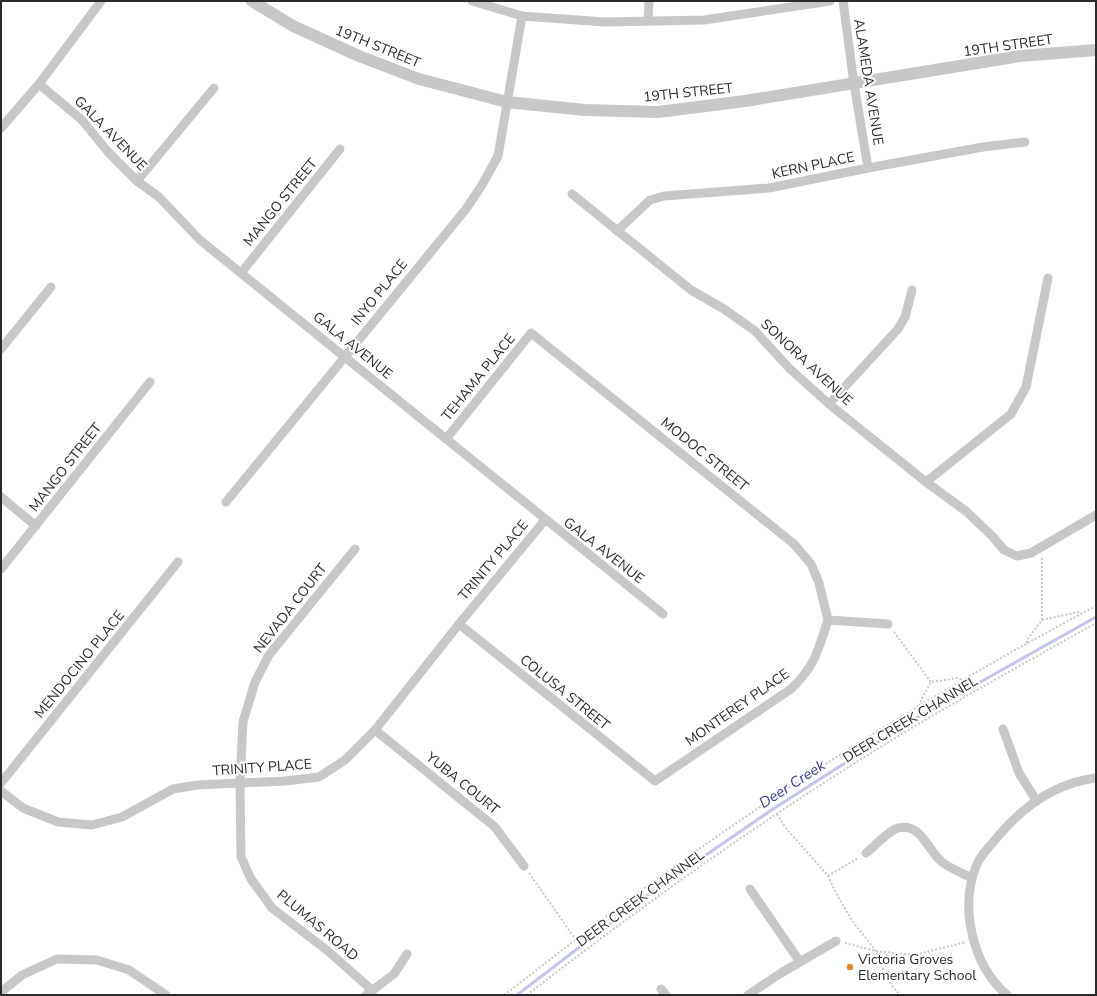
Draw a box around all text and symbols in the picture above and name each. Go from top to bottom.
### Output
street label: ALAMEDA AVENUE [849,17,888,147]
street label: 19TH STREET [332,21,424,72]
street label: 19TH STREET [962,30,1055,61]
street label: 19TH STREET [642,78,734,107]
street label: GALA AVENUE [70,92,151,175]
street label: KERN PLACE [770,147,856,184]
street label: MANGO STREET [239,154,322,250]
street label: INYO PLACE [347,255,412,329]
street label: GALA AVENUE [309,307,397,383]
street label: SONORA AVENUE [757,315,857,410]
street label: TEHAMA PLACE [437,330,519,425]
street label: MODOC STREET [657,413,753,496]
street label: MANGO STREET [25,419,106,516]
street label: GALA AVENUE [559,513,648,588]
street label: TRINITY PLACE [454,516,533,605]
street label: NEVADA COURT [249,559,332,657]
street label: MENDOCINO PLACE [30,607,129,722]
street label: COLUSA STREET [516,650,614,735]
street label: MONTEREY PLACE [682,664,793,750]
street label: DEER CREEK CHANNEL [839,671,981,767]
street label: YUBA COURT [421,747,504,819]
street label: TRINITY PLACE [212,755,312,780]
water label: Deer Creek [755,755,829,813]
street label: DEER CREEK CHANNEL [572,845,708,951]
street label: PLUMAS ROAD [273,886,362,965]
place label: Victoria Groves Elementary School [857,950,977,985]
marker: Victoria Groves Elementary School [845,962,855,972]

